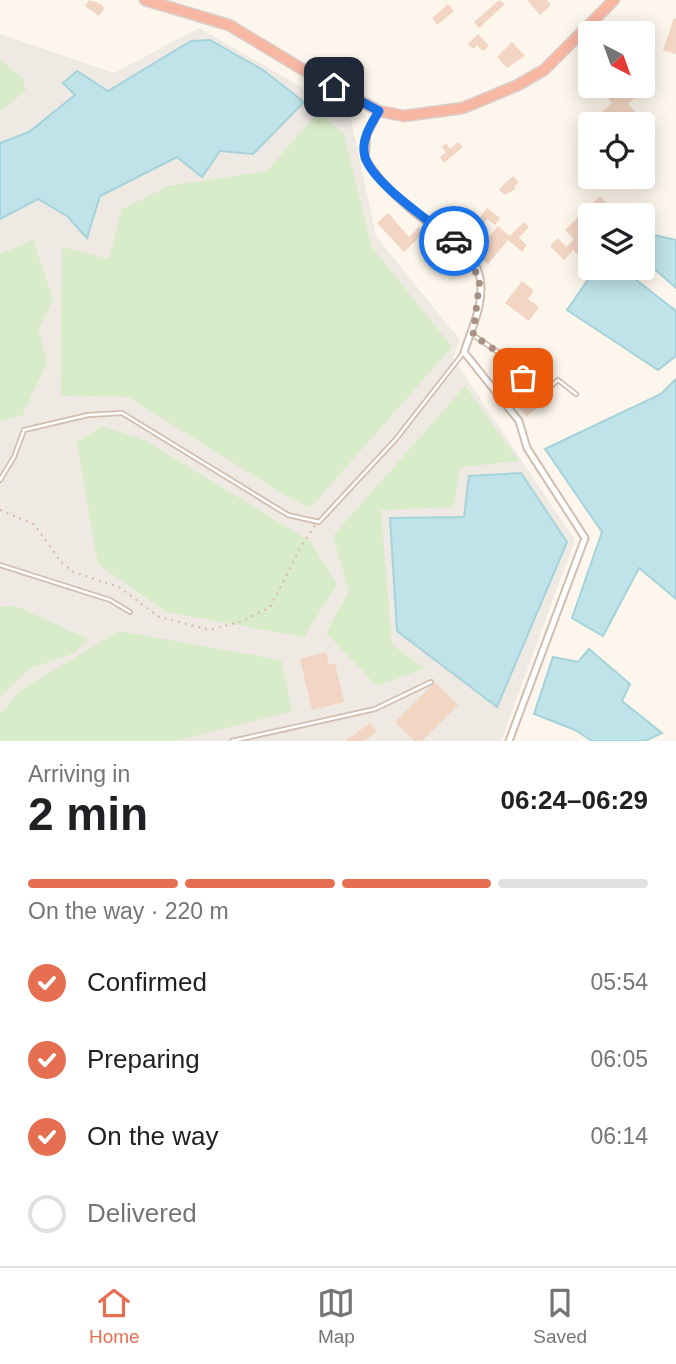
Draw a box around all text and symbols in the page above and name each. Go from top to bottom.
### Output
north arrow [578,21,654,98]
map controls [578,21,655,280]
pin [304,57,364,117]
icon: home [315,68,353,106]
button: locate [578,112,655,189]
button: layers [578,203,655,280]
courier [419,206,489,276]
icon: car [435,222,473,260]
pin [493,348,553,408]
icon: bag [504,359,542,397]
text: Arriving in [28,761,130,787]
text: 06:24–06:29 [501,785,648,815]
text: 2 min [28,788,148,840]
text: On the way · 220 m [28,898,229,924]
icon: check [28,964,66,1002]
text: Confirmed [87,967,207,997]
text: 05:54 [590,969,648,995]
icon: check [28,1041,66,1079]
text: Preparing [87,1044,200,1074]
text: 06:05 [590,1046,648,1072]
icon: check [28,1118,66,1156]
text: On the way [87,1121,219,1151]
text: 06:14 [590,1123,648,1149]
text: Delivered [87,1198,197,1228]
tab: Home [89,1284,140,1348]
tab: Map [317,1284,355,1348]
tab: Saved [533,1284,587,1348]

